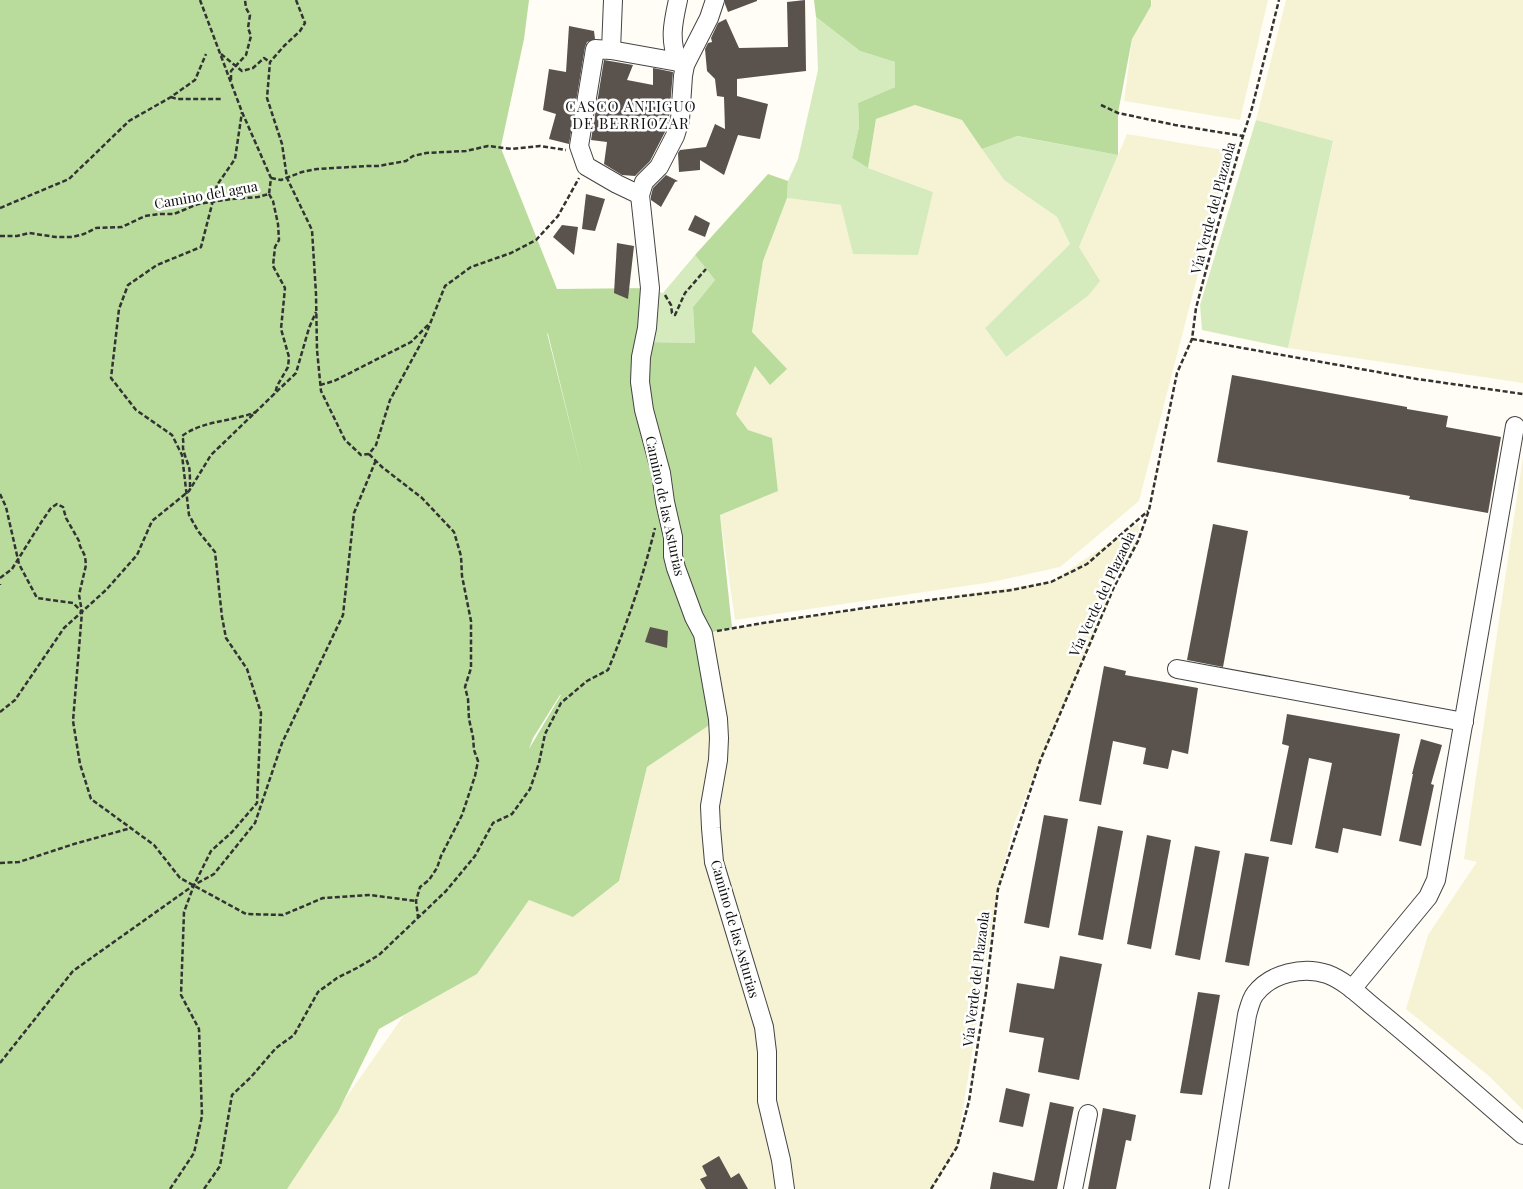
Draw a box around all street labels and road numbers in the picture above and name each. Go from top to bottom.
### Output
street label: Vía Verde del Plazaola [1185,140,1239,277]
street label: Camino del agua [153,176,259,213]
street label: Camino de las Asturias [641,434,690,578]
street label: Vía Verde del Plazaola [1064,528,1139,660]
street label: Camino de las Asturias [707,858,764,1000]
street label: Vía Verde del Plazaola [958,910,993,1049]

